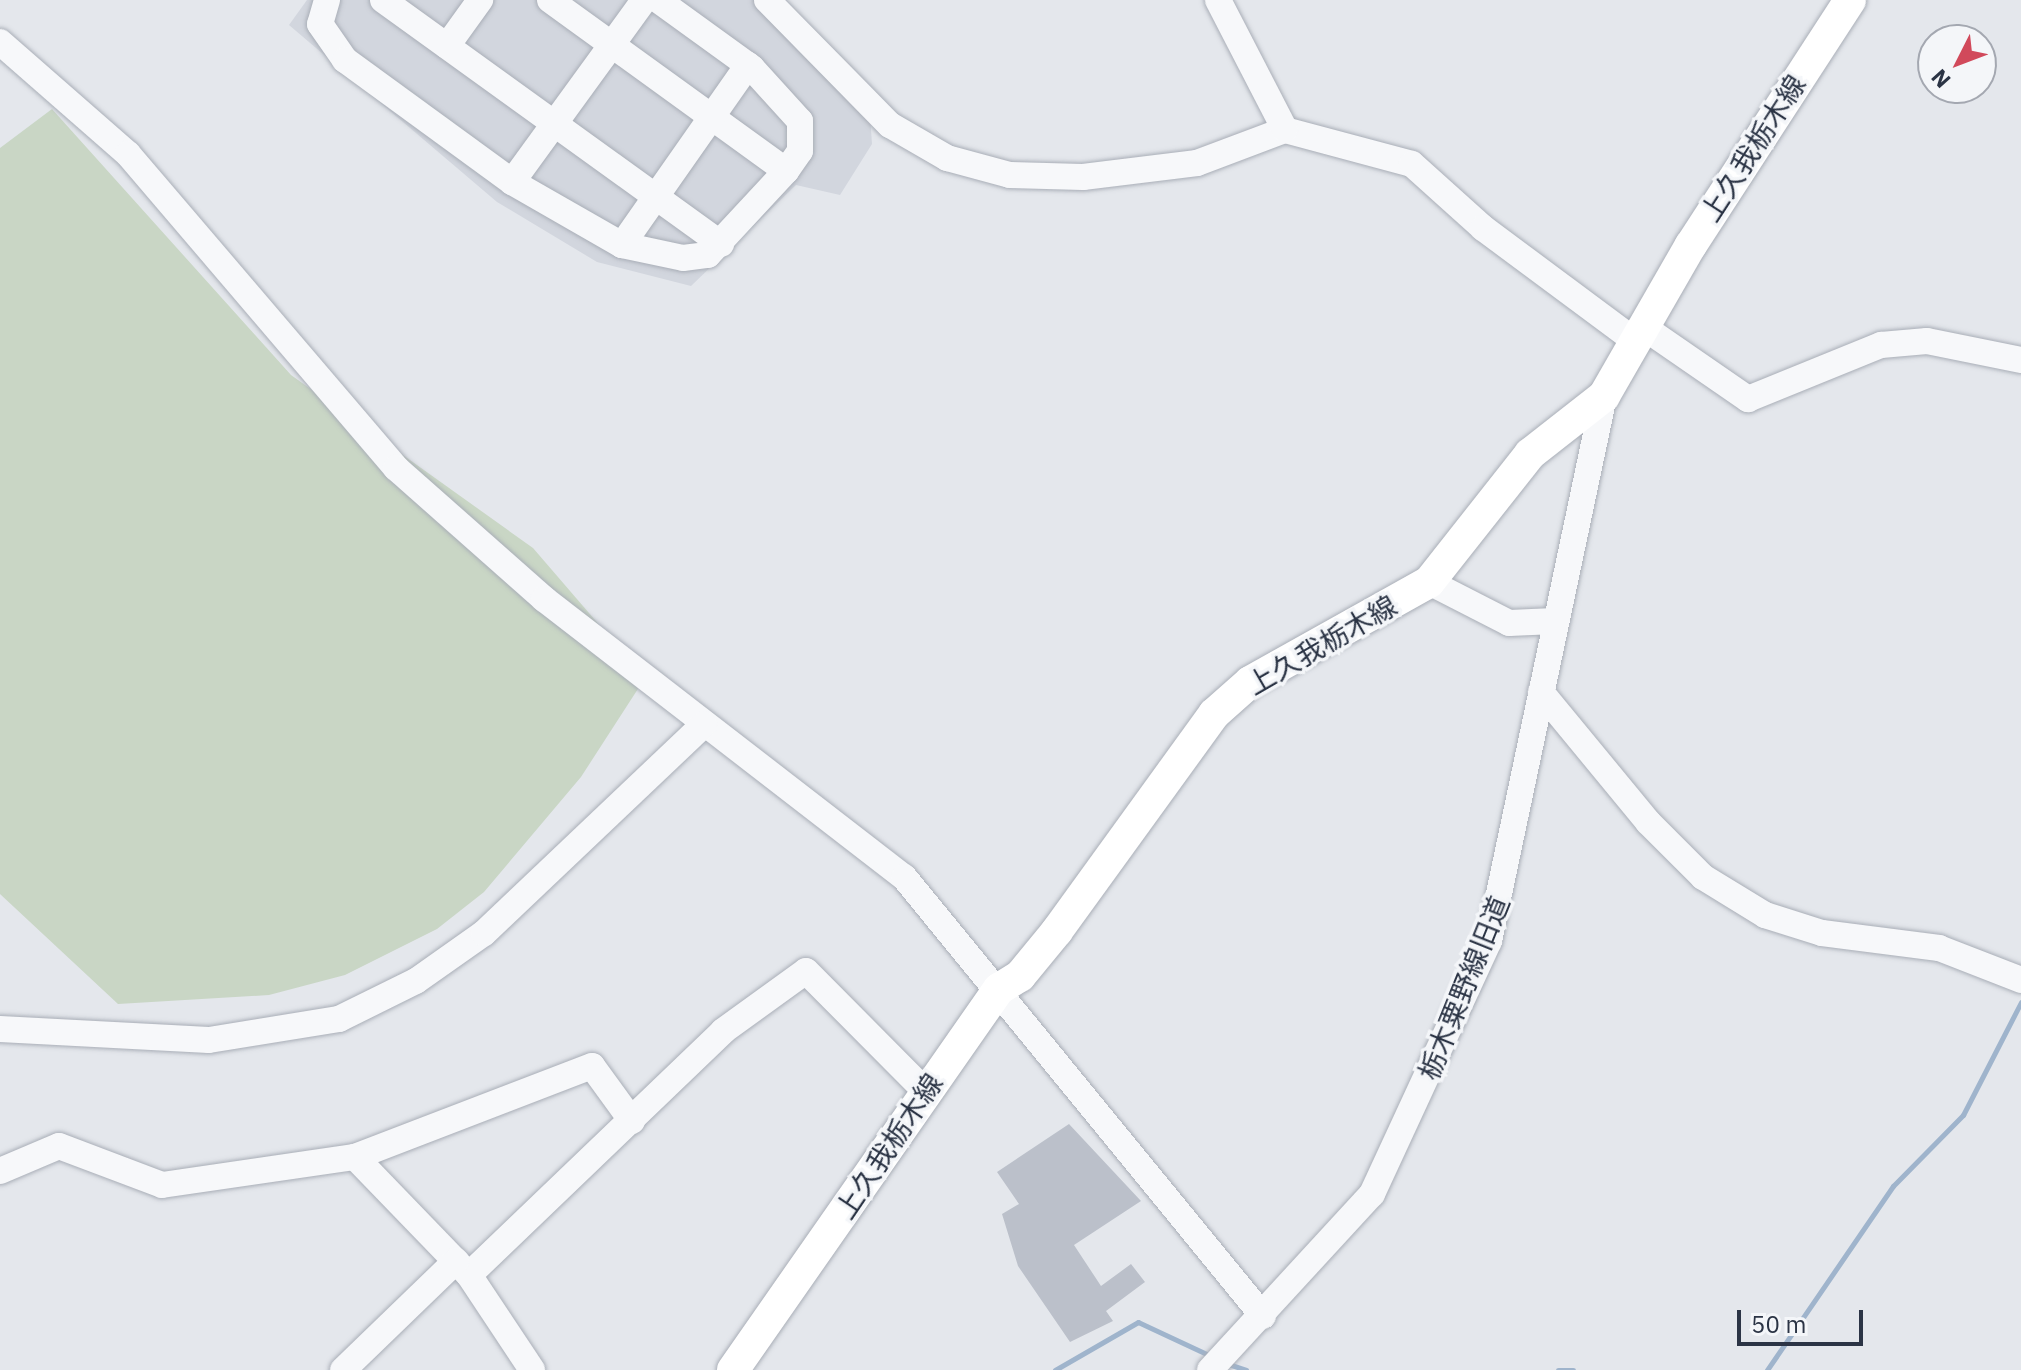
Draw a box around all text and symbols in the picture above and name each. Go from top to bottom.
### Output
north arrow [1917,24,1997,104]
text: N [1924,63,1956,95]
street label: 上久我栃木線 [1693,68,1813,228]
street label: 上久我栃木線 [1241,588,1403,702]
street label: 栃木粟野線旧道 [1412,891,1516,1085]
street label: 上久我栃木線 [828,1067,950,1225]
scale bar [1741,1294,1867,1344]
text: 50 m [1751,1308,1806,1340]

